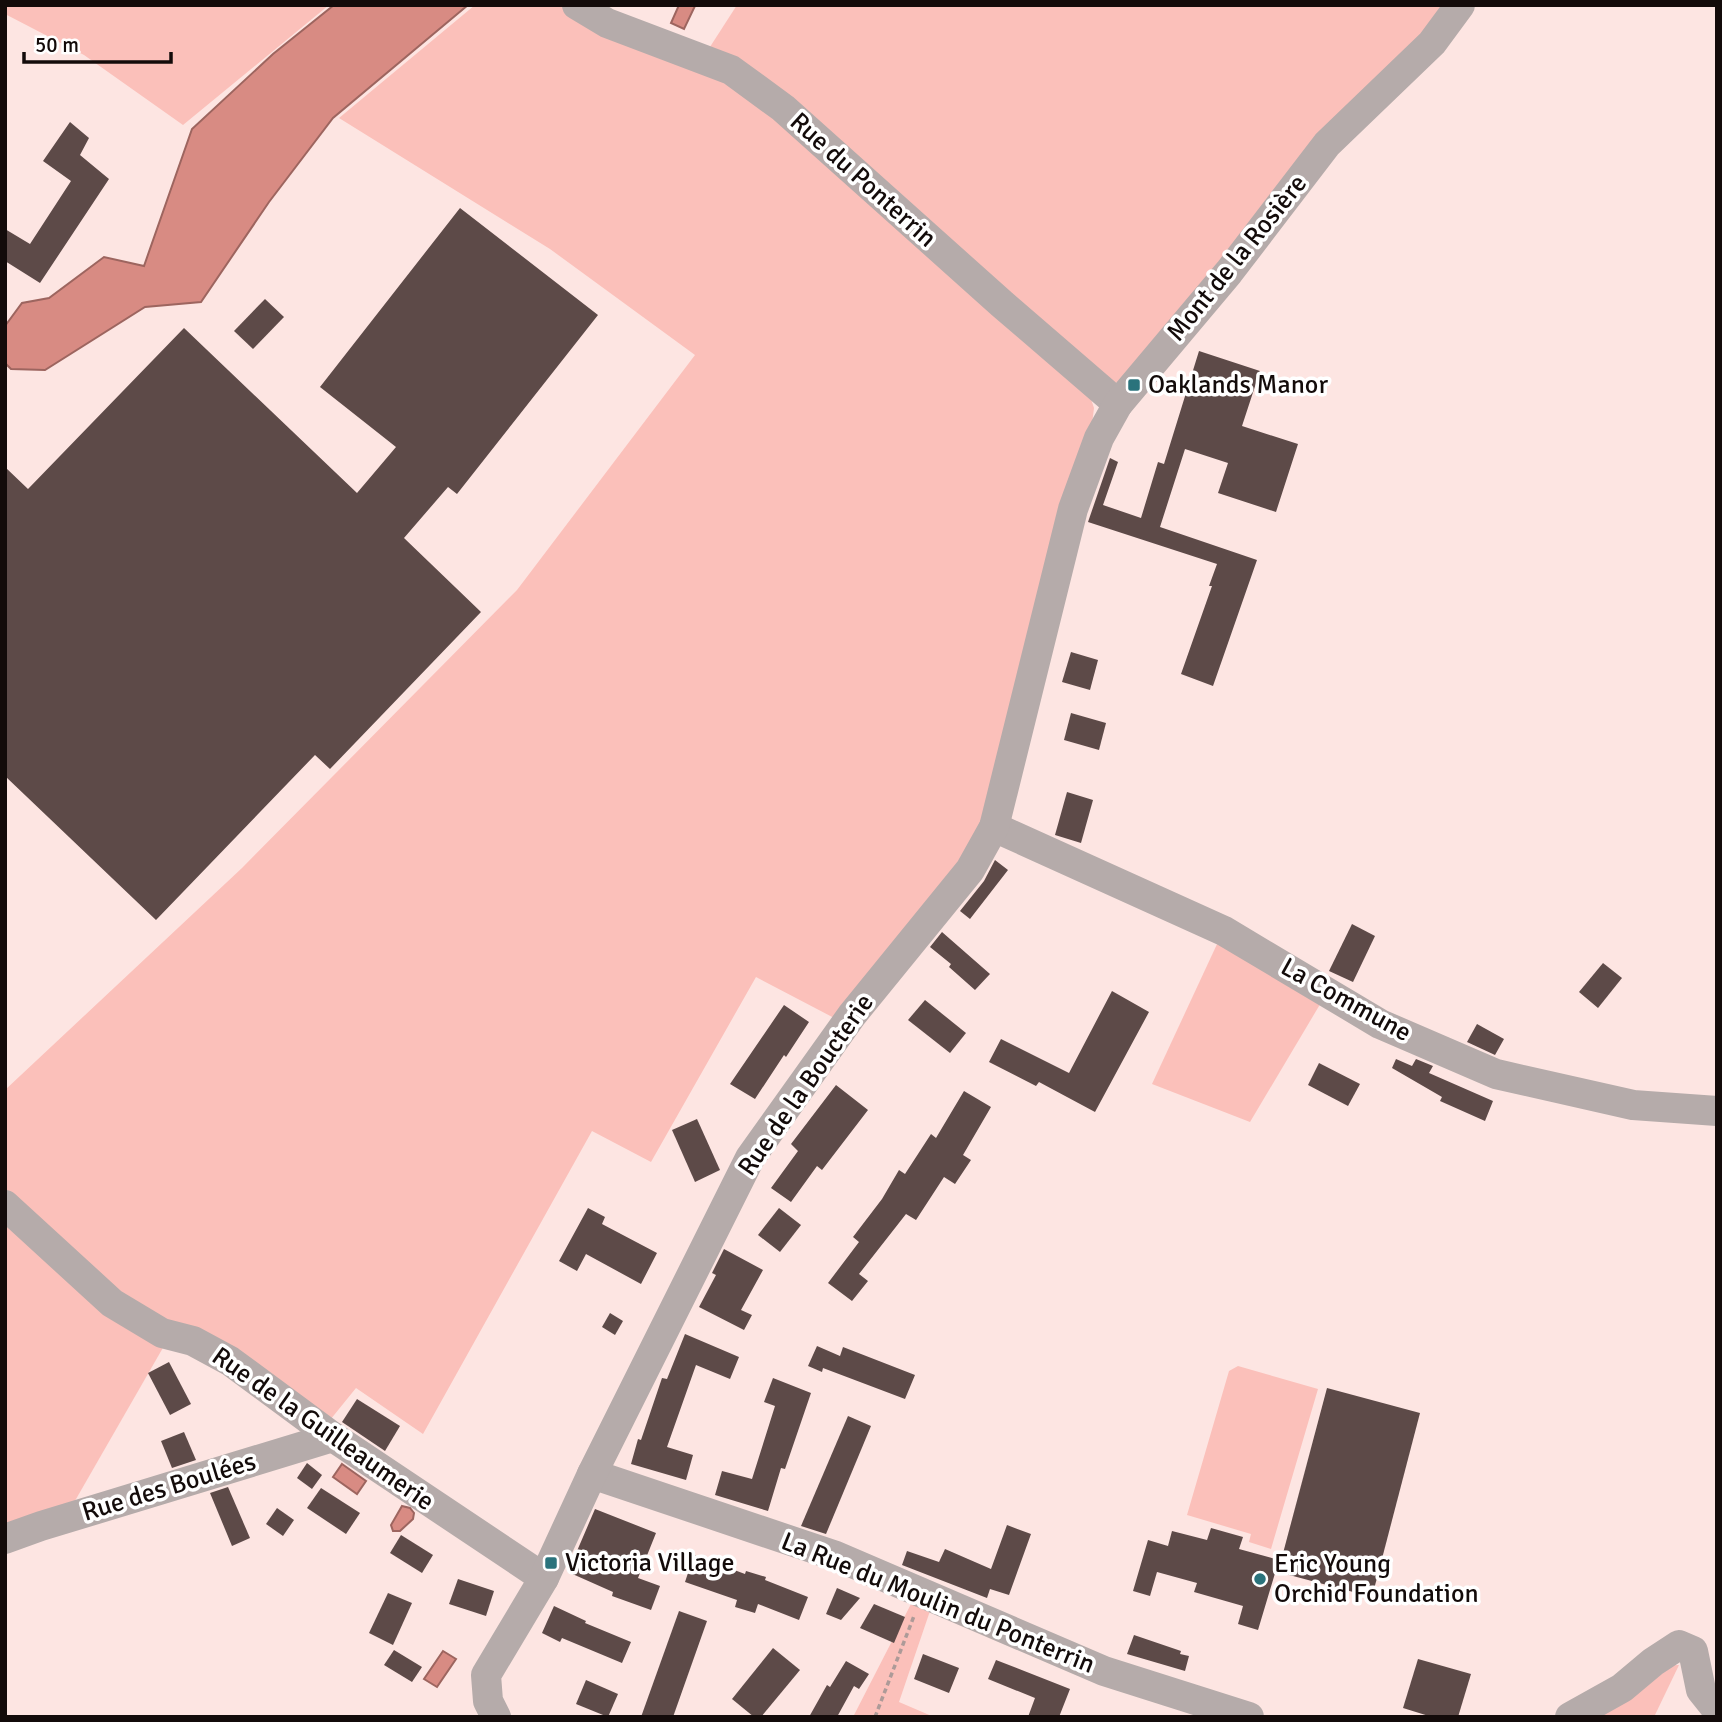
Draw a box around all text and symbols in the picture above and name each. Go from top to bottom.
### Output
scale bar [24,21,172,65]
text: 50 m [35,32,79,58]
street label: Rue du Ponterrin [783,106,943,254]
street label: Mont de la Rosière [1160,168,1314,348]
place label: Oaklands Manor [1148,369,1328,401]
marker: Oaklands Manor [1126,377,1142,393]
street label: La Commune [1275,951,1417,1049]
street label: Rue de la Boucterie [731,988,881,1182]
street label: Rue de la Guilleaumerie [206,1340,440,1518]
street label: Rue des Boulées [78,1445,260,1529]
street label: La Rue du Moulin du Ponterrin [777,1525,1099,1681]
place label: Victoria Village [565,1547,734,1579]
place label: Eric Young Orchid Foundation [1274,1548,1479,1610]
marker: Victoria Village [543,1555,559,1571]
marker: Eric Young Orchid Foundation [1252,1571,1268,1587]

